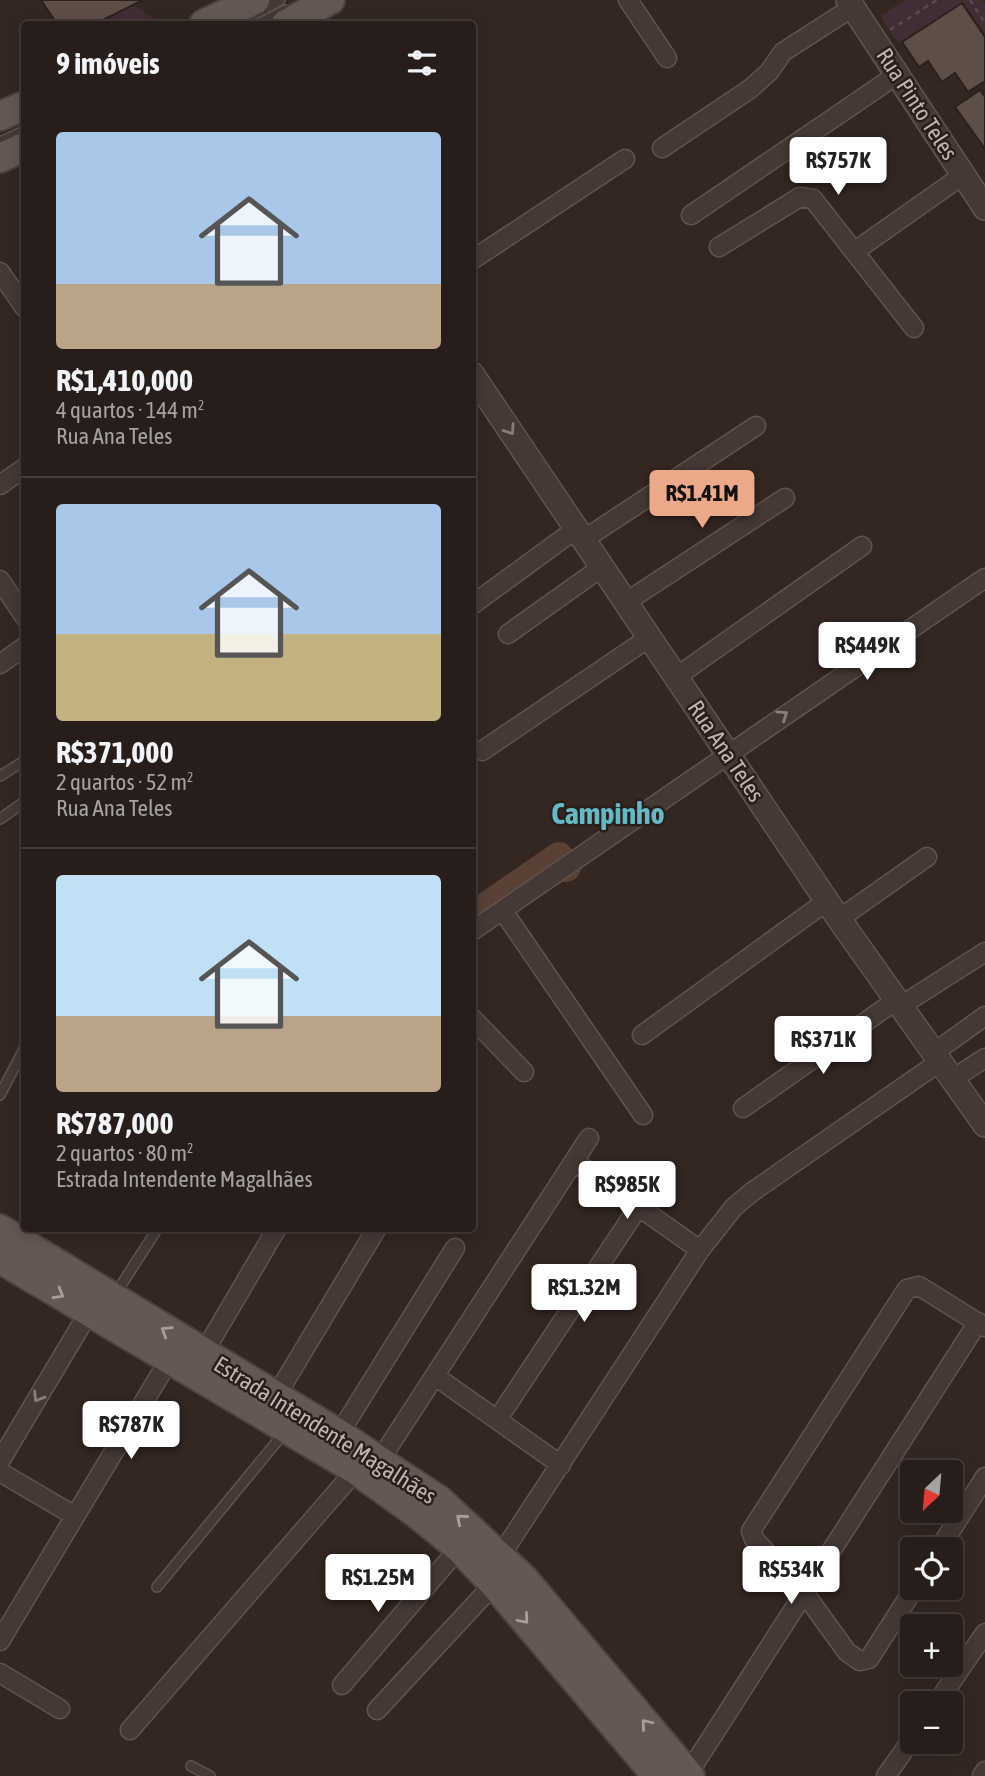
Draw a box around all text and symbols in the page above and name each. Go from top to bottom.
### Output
street label: Rua Pinto Teles [871,43,963,165]
icon: filters [403,44,441,82]
text: 9 imóveis [56,46,160,80]
pin: R$757K [781,138,895,197]
text: R$757K [806,147,870,173]
icon: home [186,178,312,304]
text: R$1,410,000 [56,363,193,397]
text: 4 quartos · 144 m² [56,397,204,423]
text: Rua Ana Teles [56,423,172,449]
one-way arrow [502,423,515,436]
pin: R$1.41M [637,470,767,530]
text: R$1.41M [665,480,739,506]
icon: home [186,550,312,676]
pin: R$449K [810,622,924,682]
text: R$449K [835,632,899,658]
street label: Rua Ana Teles [683,696,769,806]
one-way arrow [776,710,789,723]
text: R$371,000 [56,735,174,769]
text: 2 quartos · 52 m² [56,769,194,795]
text: Rua Ana Teles [56,795,172,821]
district label: Campinho [551,796,665,830]
icon: home [186,921,312,1047]
pin: R$371K [766,1016,880,1076]
text: R$371K [791,1026,855,1052]
text: R$787,000 [56,1106,174,1140]
text: 2 quartos · 80 m² [56,1140,194,1166]
pin: R$985K [570,1162,684,1221]
text: Estrada Intendente Magalhães [56,1166,313,1192]
text: R$985K [595,1171,659,1197]
pin: R$1.32M [519,1264,649,1324]
text: R$1.32M [547,1274,621,1300]
one-way arrow [51,1286,64,1299]
one-way arrow [161,1326,174,1339]
street label: Estrada Intendente Magalhães [209,1351,441,1509]
one-way arrow [34,1390,47,1403]
pin: R$787K [74,1402,188,1461]
text: R$787K [99,1411,163,1437]
north arrow [900,1460,962,1522]
map controls [900,1460,963,1754]
one-way arrow [456,1515,469,1527]
button: locate [900,1537,963,1600]
pin: R$534K [734,1546,848,1606]
pin: R$1.25M [313,1554,443,1614]
text: R$534K [759,1556,823,1582]
text: R$1.25M [341,1564,415,1590]
one-way arrow [516,1610,528,1623]
button: + [900,1614,963,1677]
button: − [900,1691,963,1754]
one-way arrow [642,1719,654,1732]

